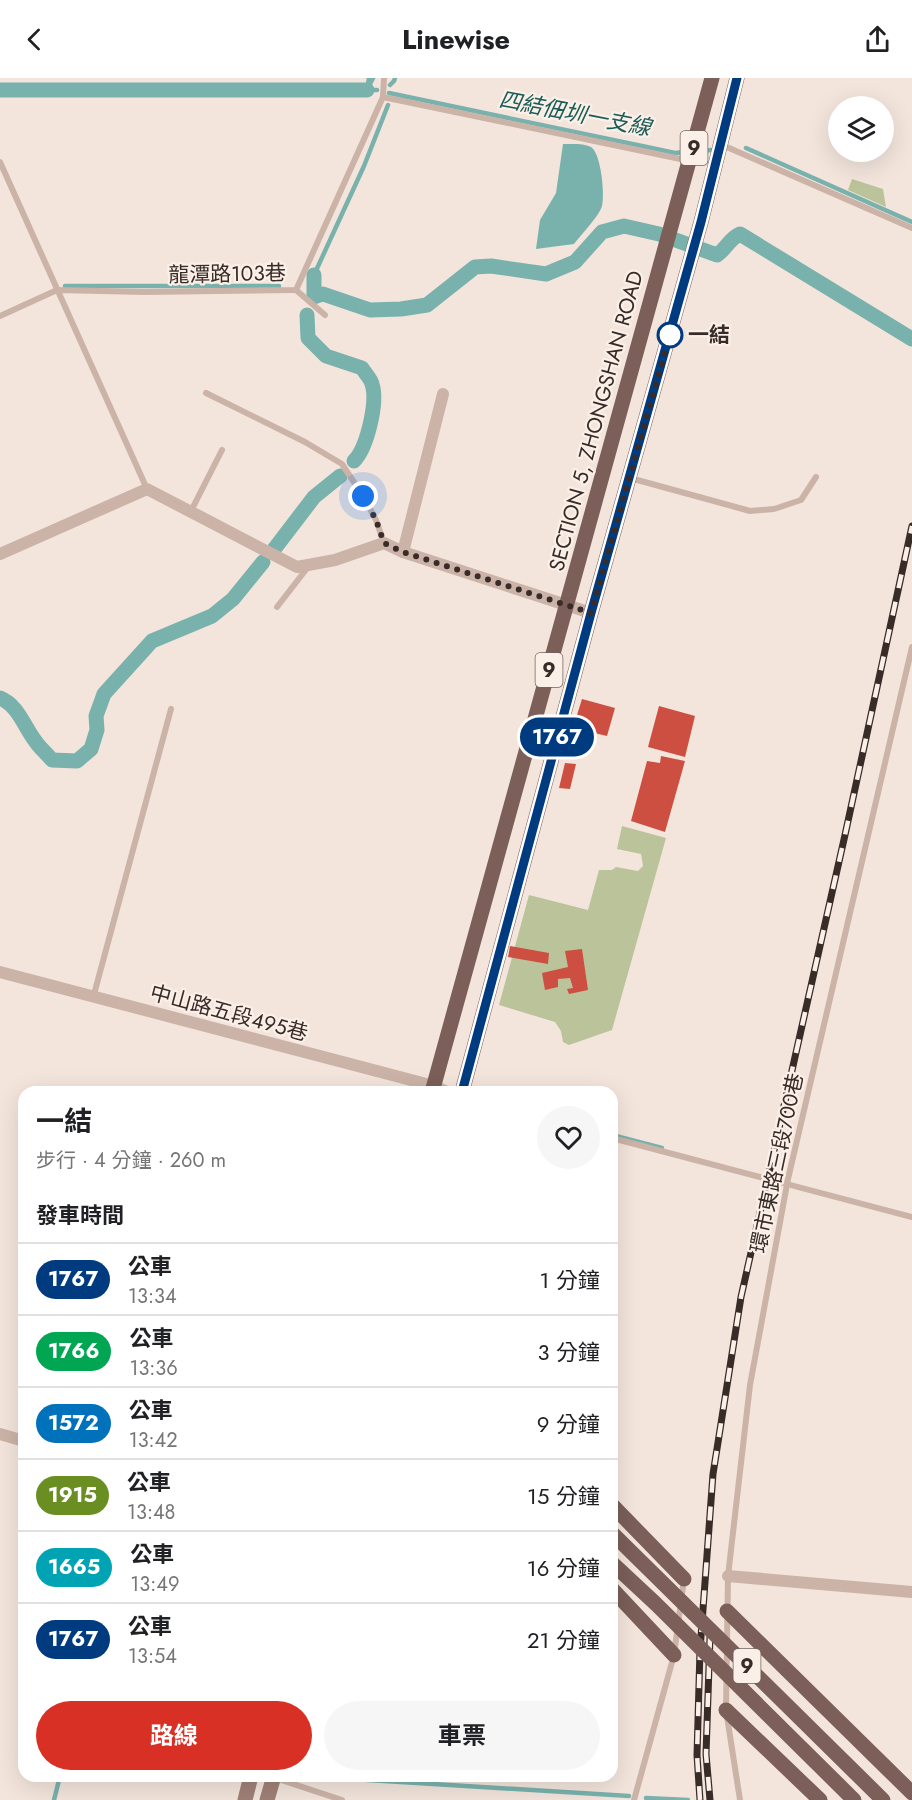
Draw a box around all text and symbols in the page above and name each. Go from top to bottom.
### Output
text: Linewise [402,20,510,59]
icon: back [18,23,51,56]
icon: share [861,23,894,56]
water label: 四結佃圳一支線 [496,83,657,144]
map controls [828,96,894,162]
button: layers [828,96,894,162]
road number: 9 [680,131,708,165]
street label: 龍潭路103巷 [168,258,286,290]
street label: SECTION 5, ZHONGSHAN ROAD [541,267,651,575]
place label: 一結 [688,320,730,350]
marker: 一結 [657,322,683,348]
your location [348,481,378,511]
road number: 9 [536,653,562,687]
line badge: 1767 [515,718,599,756]
text: 1767 [532,722,582,752]
street label: 中山路五段495巷 [147,978,311,1048]
street label: 環市東路三段700巷 [743,1070,811,1256]
text: 一結 [36,1101,92,1142]
button: heart [537,1106,600,1169]
text: 步行 · 4 分鐘 · 260 m [36,1146,226,1175]
text: 發車時間 [36,1199,124,1231]
text: 公車 [128,1250,172,1282]
text: 1767 [48,1264,98,1294]
text: 1 分鐘 [539,1264,600,1296]
text: 13:34 [128,1282,177,1311]
text: 公車 [129,1322,173,1354]
text: 1766 [48,1336,99,1366]
text: 3 分鐘 [537,1336,600,1368]
text: 13:36 [129,1354,178,1383]
text: 公車 [129,1394,173,1426]
text: 1572 [48,1408,99,1438]
text: 9 分鐘 [537,1408,600,1440]
text: 13:42 [129,1426,178,1455]
text: 公車 [127,1466,171,1498]
text: 1915 [48,1480,97,1510]
text: 15 分鐘 [527,1480,600,1512]
text: 13:48 [127,1498,175,1527]
text: 公車 [130,1538,174,1570]
text: 1665 [48,1552,100,1582]
text: 16 分鐘 [527,1552,600,1584]
text: 13:49 [130,1570,179,1599]
text: 公車 [128,1610,172,1642]
text: 1767 [48,1624,98,1654]
text: 21 分鐘 [527,1624,600,1656]
text: 13:54 [128,1642,177,1671]
road number: 9 [734,1649,760,1683]
button: 路線 [36,1701,312,1770]
button: 車票 [324,1701,600,1770]

